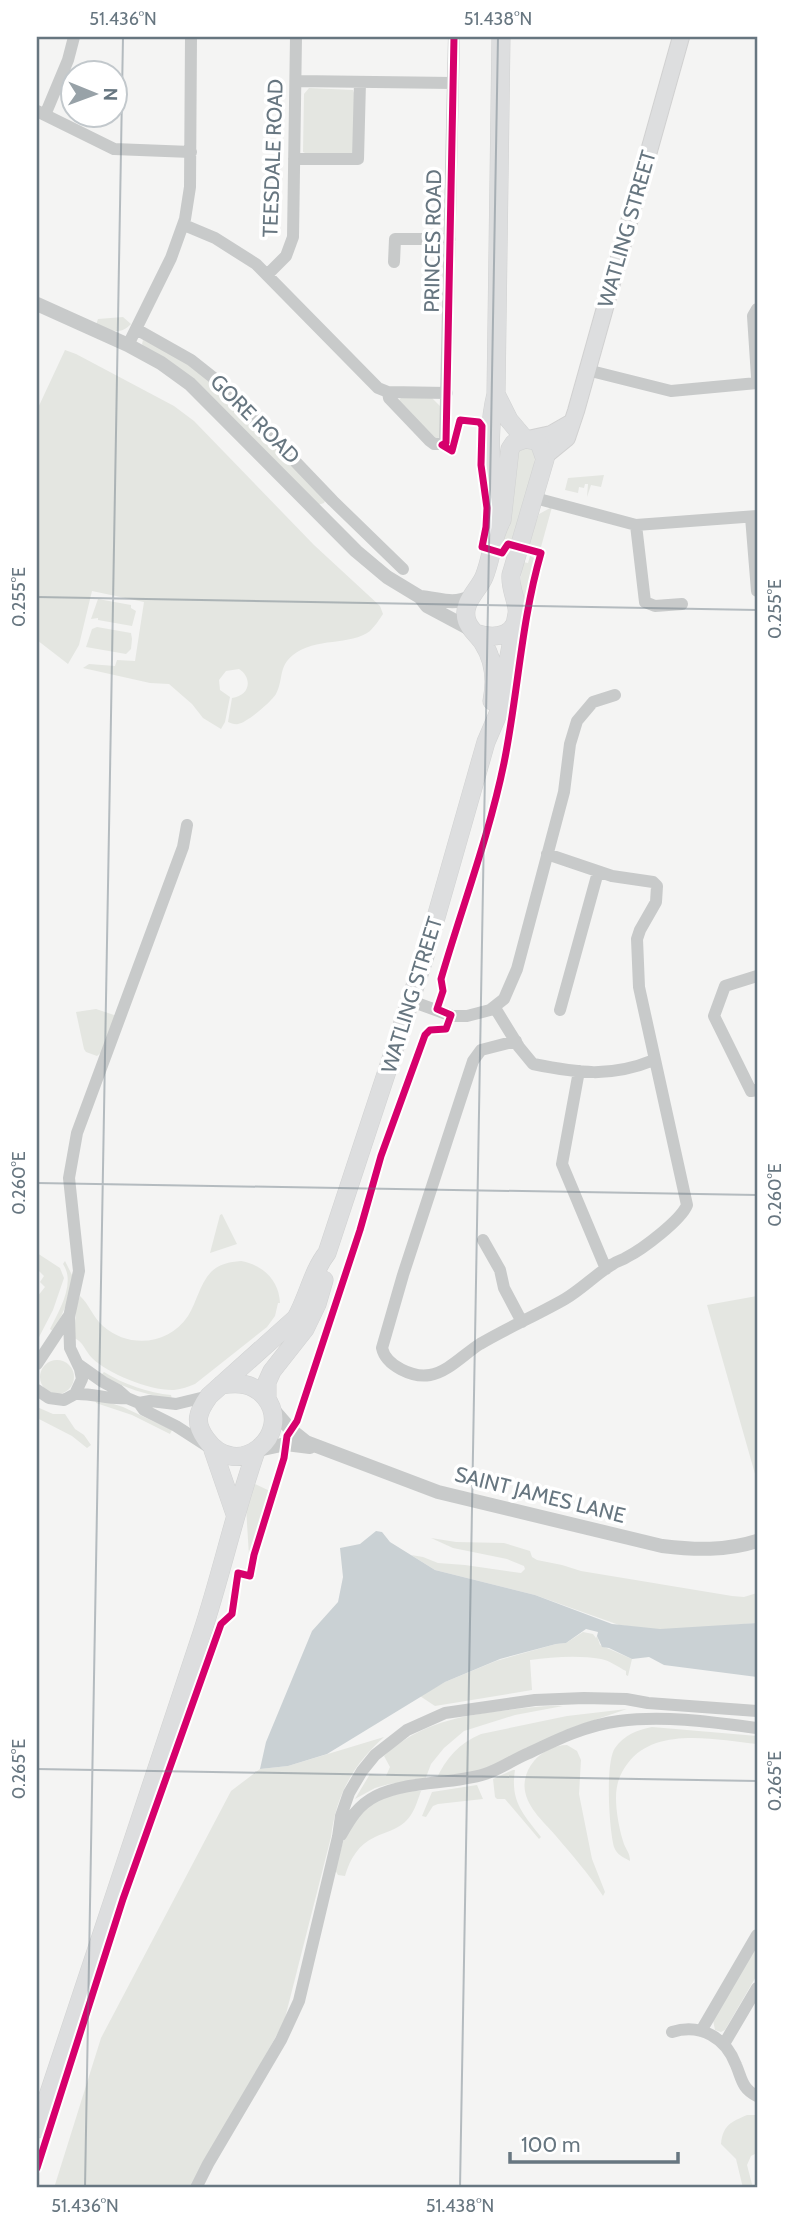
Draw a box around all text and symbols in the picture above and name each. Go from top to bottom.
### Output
text: 51.436°N [89,8,157,30]
text: 51.438°N [464,8,532,30]
north arrow [60,60,130,130]
street label: TEESDALE ROAD [257,78,288,238]
text: N [99,87,122,101]
street label: WATLING STREET [592,147,661,310]
street label: PRINCES ROAD [419,169,446,313]
street label: GORE ROAD [205,369,305,469]
text: 0.255°E [8,567,30,627]
text: 0.255°E [764,579,786,639]
street label: WATLING STREET [376,914,447,1076]
text: 0.260°E [8,1151,30,1215]
text: 0.260°E [764,1163,786,1227]
street label: SAINT JAMES LANE [452,1461,628,1528]
text: 0.265°E [8,1739,30,1799]
text: 0.265°E [764,1751,786,1811]
scale bar [510,2120,678,2164]
text: 100 m [521,2132,580,2157]
text: 51.436°N [51,2195,119,2217]
text: 51.438°N [426,2195,494,2217]

